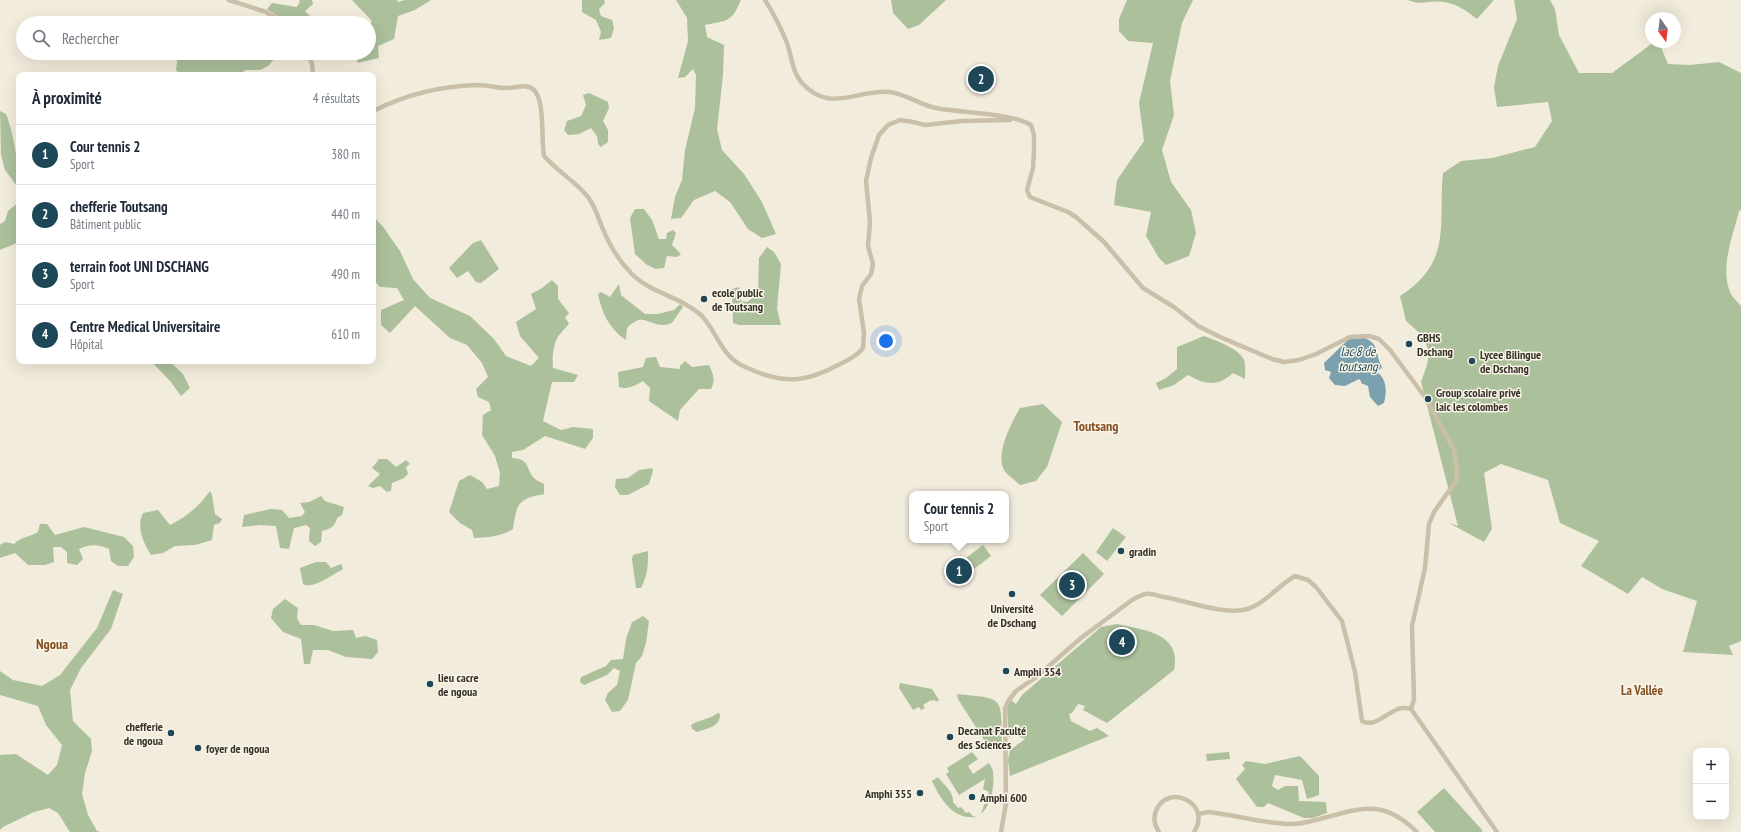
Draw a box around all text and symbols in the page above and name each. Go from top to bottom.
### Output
north arrow [1645,12,1681,48]
search box [16,16,376,60]
icon: search [30,27,52,49]
text: Rechercher [62,29,119,48]
pin: 2 [968,64,994,94]
text: À proximité [32,87,102,109]
text: 4 résultats [313,90,360,107]
text: Cour tennis 2 [70,137,140,156]
text: 1 [42,146,48,163]
text: 380 m [331,146,360,163]
text: Sport [70,156,94,173]
text: chefferie Toutsang [70,197,168,216]
text: 2 [42,206,48,223]
text: 440 m [331,206,360,223]
text: Bâtiment public [70,216,141,233]
text: terrain foot UNI DSCHANG [70,257,209,276]
text: 3 [42,266,48,283]
text: 490 m [331,266,360,283]
text: Sport [70,276,94,293]
place label: ecole public de Toutsang [712,285,764,314]
marker: ecole public de Toutsang [699,294,709,304]
text: Centre Medical Universitaire [70,317,220,336]
text: 4 [42,326,48,343]
text: 610 m [331,326,360,343]
place label: GBHS Dschang [1417,330,1453,359]
your location [876,331,896,351]
text: Hôpital [70,336,103,353]
marker: GBHS Dschang [1404,339,1414,349]
water label: lac 8 de toutsang [1338,343,1379,375]
place label: Lycee Bilingue de Dschang [1480,347,1541,376]
marker: Lycee Bilingue de Dschang [1467,356,1477,366]
place label: Group scolaire privé laic les colombes [1436,385,1521,414]
marker: Group scolaire privé laic les colombes [1423,394,1433,404]
district label: Toutsang [1074,417,1118,435]
popup [909,491,1009,543]
text: Cour tennis 2 [924,499,994,518]
text: Sport [924,518,948,535]
place label: gradin [1129,544,1156,559]
marker: gradin [1116,546,1126,556]
pin: 1 [946,556,972,586]
pin: 3 [1059,570,1085,600]
marker: Université de Dschang [1007,589,1017,599]
place label: Université de Dschang [988,601,1036,630]
pin: 4 [1109,627,1135,657]
district label: Ngoua [36,635,68,653]
place label: Amphi 354 [1013,664,1061,679]
marker: Amphi 354 [1001,666,1011,676]
place label: lieu cacre de ngoua [438,670,479,699]
marker: lieu cacre de ngoua [425,679,435,689]
district label: La Vallée [1621,682,1663,699]
place label: chefferie de ngoua [124,719,163,748]
place label: Decanat Faculté des Sciences [958,723,1026,752]
marker: chefferie de ngoua [166,728,176,738]
marker: Decanat Faculté des Sciences [945,732,955,742]
place label: foyer de ngoua [206,741,270,756]
marker: foyer de ngoua [193,743,203,753]
map controls [1693,748,1729,820]
button: + [1693,748,1729,784]
button: − [1693,784,1729,820]
place label: Amphi 355 [864,786,912,801]
marker: Amphi 355 [915,788,925,798]
place label: Amphi 600 [979,790,1027,805]
marker: Amphi 600 [967,792,977,802]

